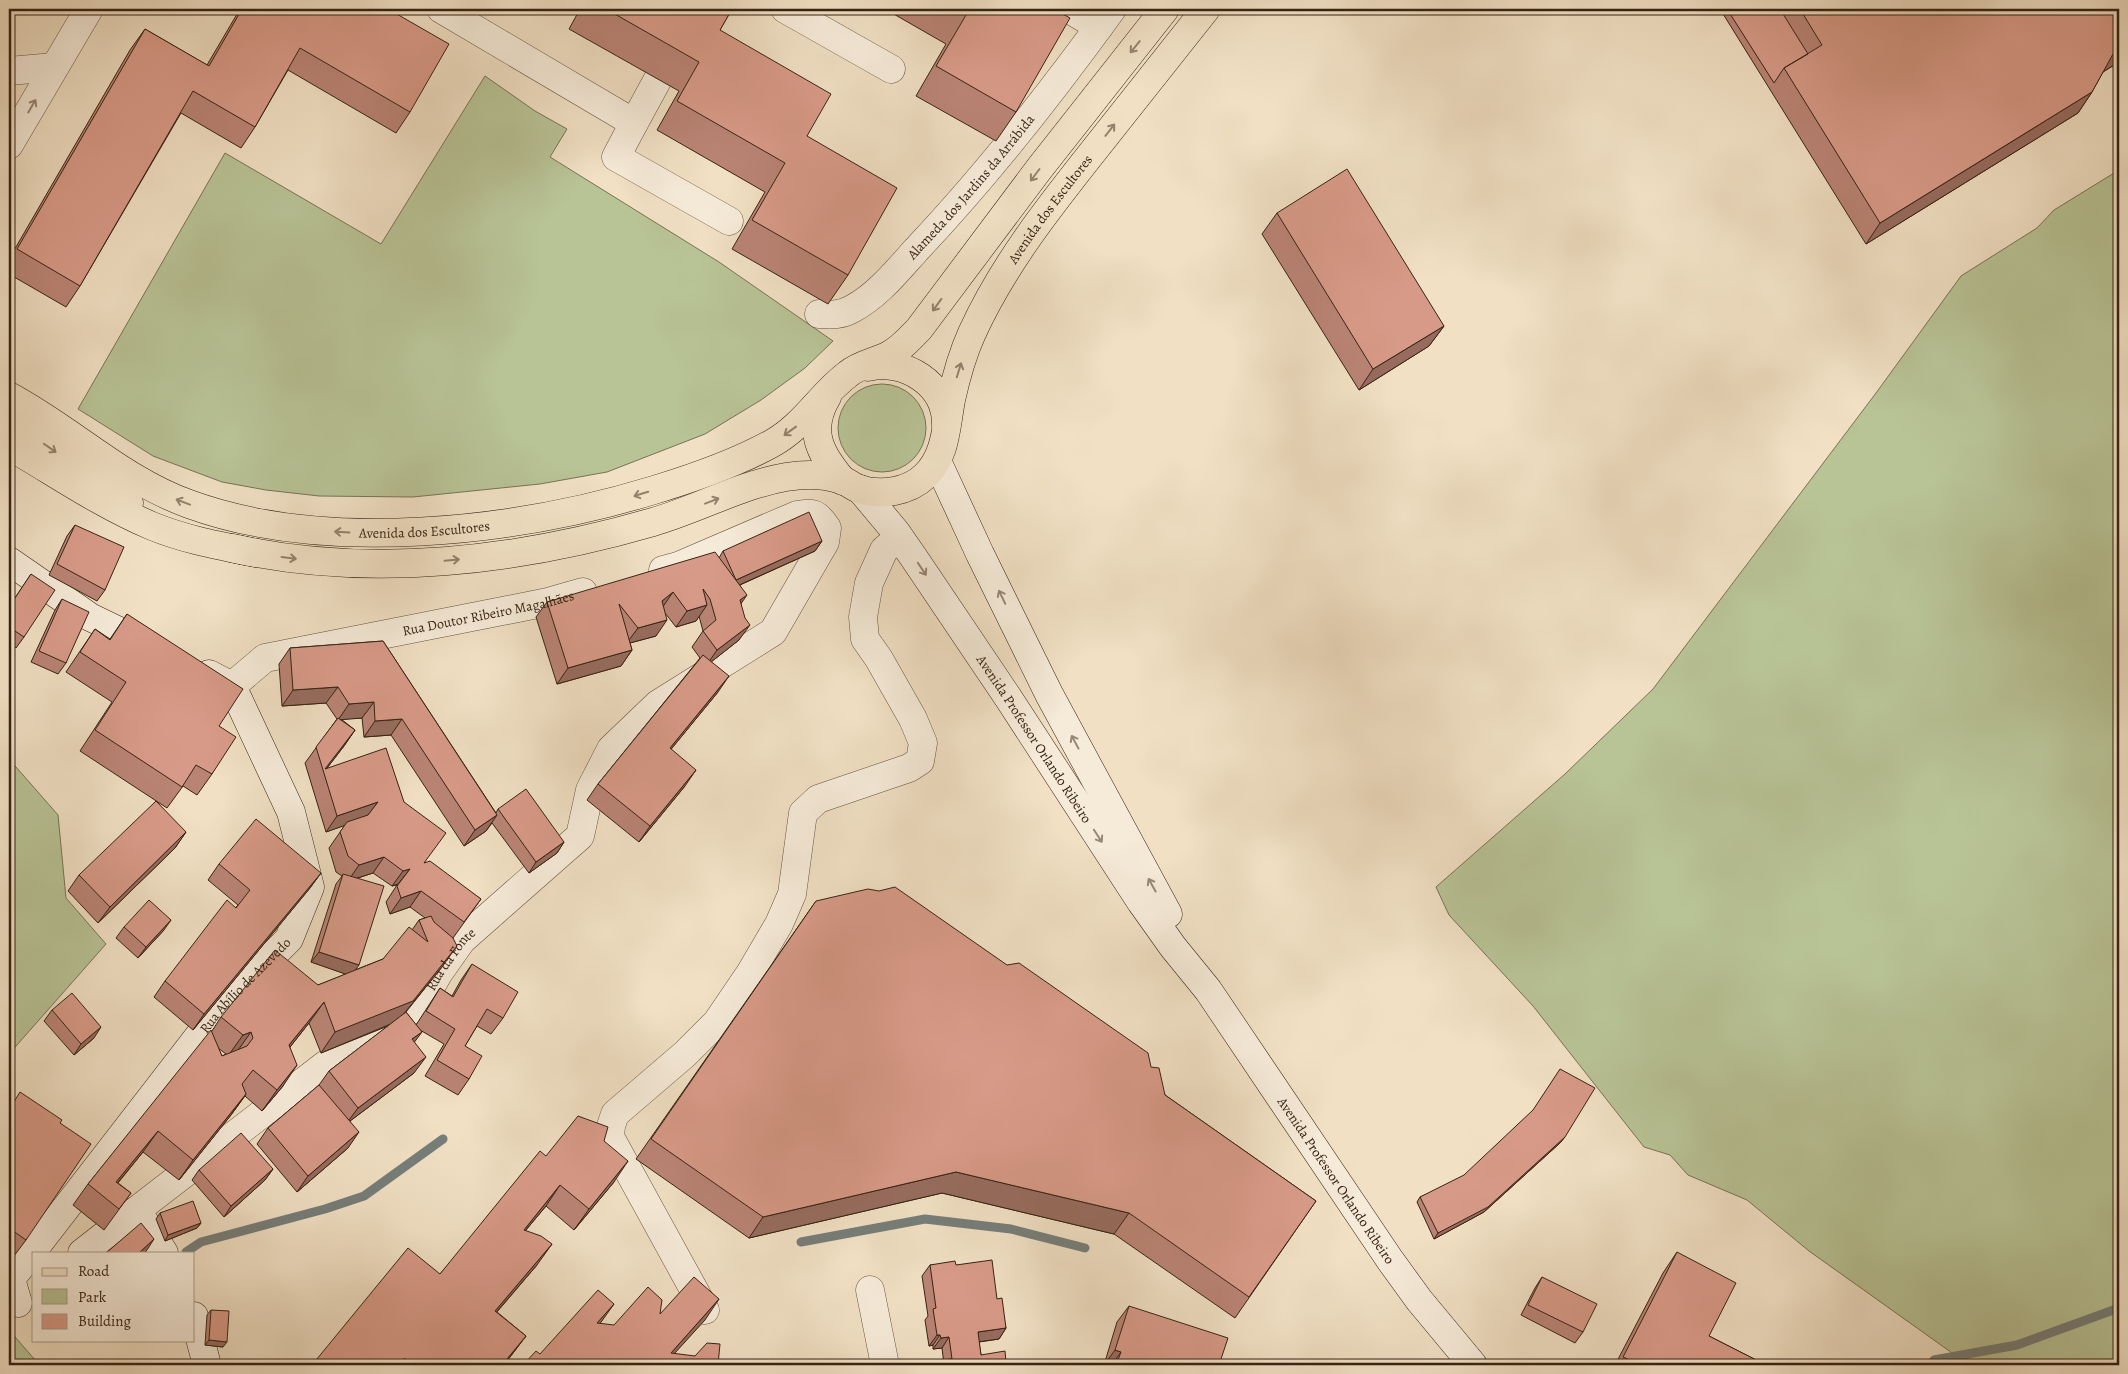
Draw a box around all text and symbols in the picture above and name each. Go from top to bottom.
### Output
one-way arrow [1129,40,1140,53]
one-way arrow [27,99,37,113]
street label: Alameda dos Jardins da Arrábida [902,110,1039,264]
one-way arrow [1104,124,1115,137]
street label: Avenida dos Escultores [1003,151,1097,268]
one-way arrow [1029,168,1040,181]
one-way arrow [932,298,942,312]
one-way arrow [954,362,964,378]
one-way arrow [783,426,797,436]
one-way arrow [43,443,57,453]
one-way arrow [634,489,650,499]
one-way arrow [704,496,719,505]
one-way arrow [176,497,192,506]
street label: Avenida dos Escultores [358,516,491,543]
one-way arrow [335,527,351,537]
one-way arrow [281,553,297,563]
one-way arrow [443,555,459,564]
one-way arrow [917,562,927,576]
street label: Rua Doutor Ribeiro Magalhães [401,586,576,641]
one-way arrow [996,590,1006,605]
street label: Avenida Professor Orlando Ribeiro [971,650,1096,827]
one-way arrow [1070,735,1080,750]
one-way arrow [1093,829,1103,843]
one-way arrow [1147,879,1157,893]
street label: Rua da Fonte [421,924,480,994]
street label: Rua Abílio de Azevedo [195,933,295,1037]
street label: Avenida Professor Orlando Ribeiro [1272,1093,1399,1268]
legend [32,1252,195,1342]
text: Road [78,1261,110,1281]
text: Park [78,1287,107,1307]
text: Building [78,1311,131,1331]

